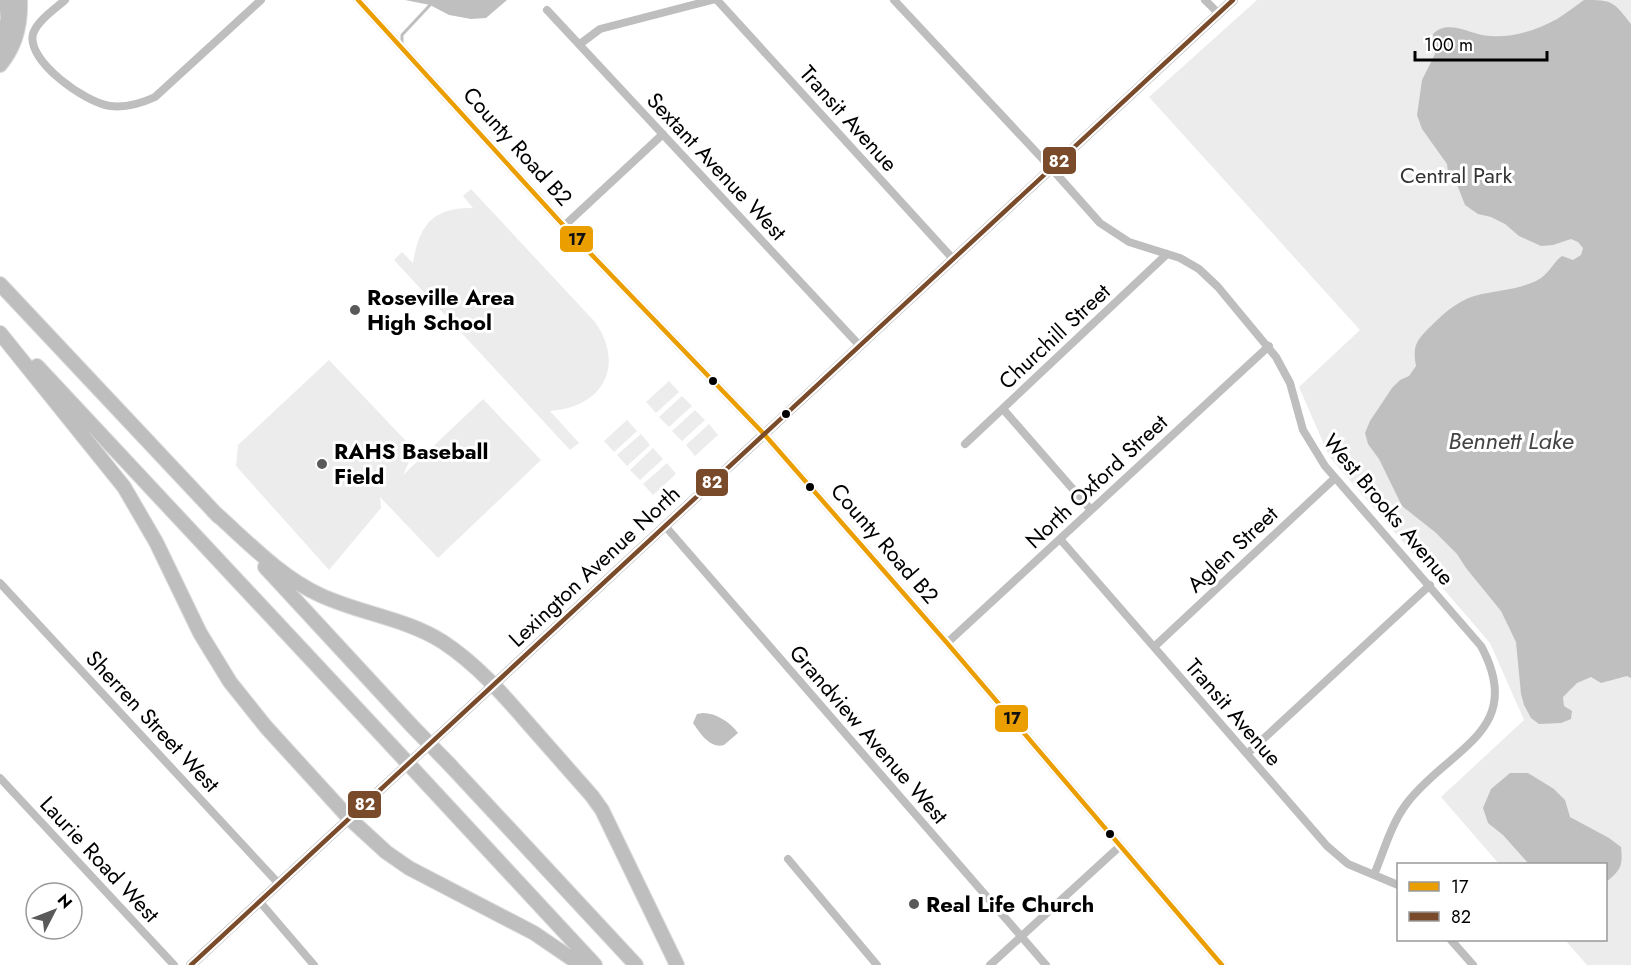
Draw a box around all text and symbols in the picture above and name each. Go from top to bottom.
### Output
scale bar [1415,24,1547,62]
text: 100 m [1424,32,1473,58]
street label: Transit Avenue [793,58,905,178]
street label: County Road B2 [456,79,580,213]
street label: Sextant Avenue West [640,85,795,248]
line badge: 82 [1042,146,1077,175]
text: 82 [1049,150,1069,173]
park label: Central Park [1400,159,1512,191]
line badge: 17 [559,225,594,253]
text: 17 [568,228,586,251]
street label: Churchill Street [991,275,1118,396]
place label: Roseville Area High School [367,281,515,338]
marker: Roseville Area High School [348,303,362,317]
unlabelled marker [707,375,719,387]
street label: North Oxford Street [1018,406,1175,555]
unlabelled marker [780,408,792,420]
water label: Bennett Lake [1448,423,1574,458]
street label: West Brooks Avenue [1316,426,1462,592]
place label: RAHS Baseball Field [334,435,488,492]
marker: RAHS Baseball Field [315,457,329,471]
line badge: 82 [695,468,729,497]
text: 82 [702,471,722,494]
street label: County Road B2 [824,476,946,610]
street label: Lexington Avenue North [501,478,687,654]
unlabelled marker [804,481,816,493]
street label: Aglen Street [1179,498,1285,600]
street label: Grandview Avenue West [782,638,956,831]
street label: Sherren Street West [79,643,228,800]
street label: Transit Avenue [1178,651,1290,773]
line badge: 17 [994,704,1029,733]
text: 17 [1003,707,1021,730]
street label: Laurie Road West [33,789,168,930]
line badge: 82 [347,790,382,819]
text: 82 [355,793,375,816]
unlabelled marker [1104,828,1116,840]
legend [1397,863,1607,941]
text: 17 [1451,874,1469,900]
north arrow [24,881,84,941]
place label: Real Life Church [926,888,1094,920]
text: N [52,889,78,914]
marker: Real Life Church [907,897,921,911]
text: 82 [1451,904,1471,930]

